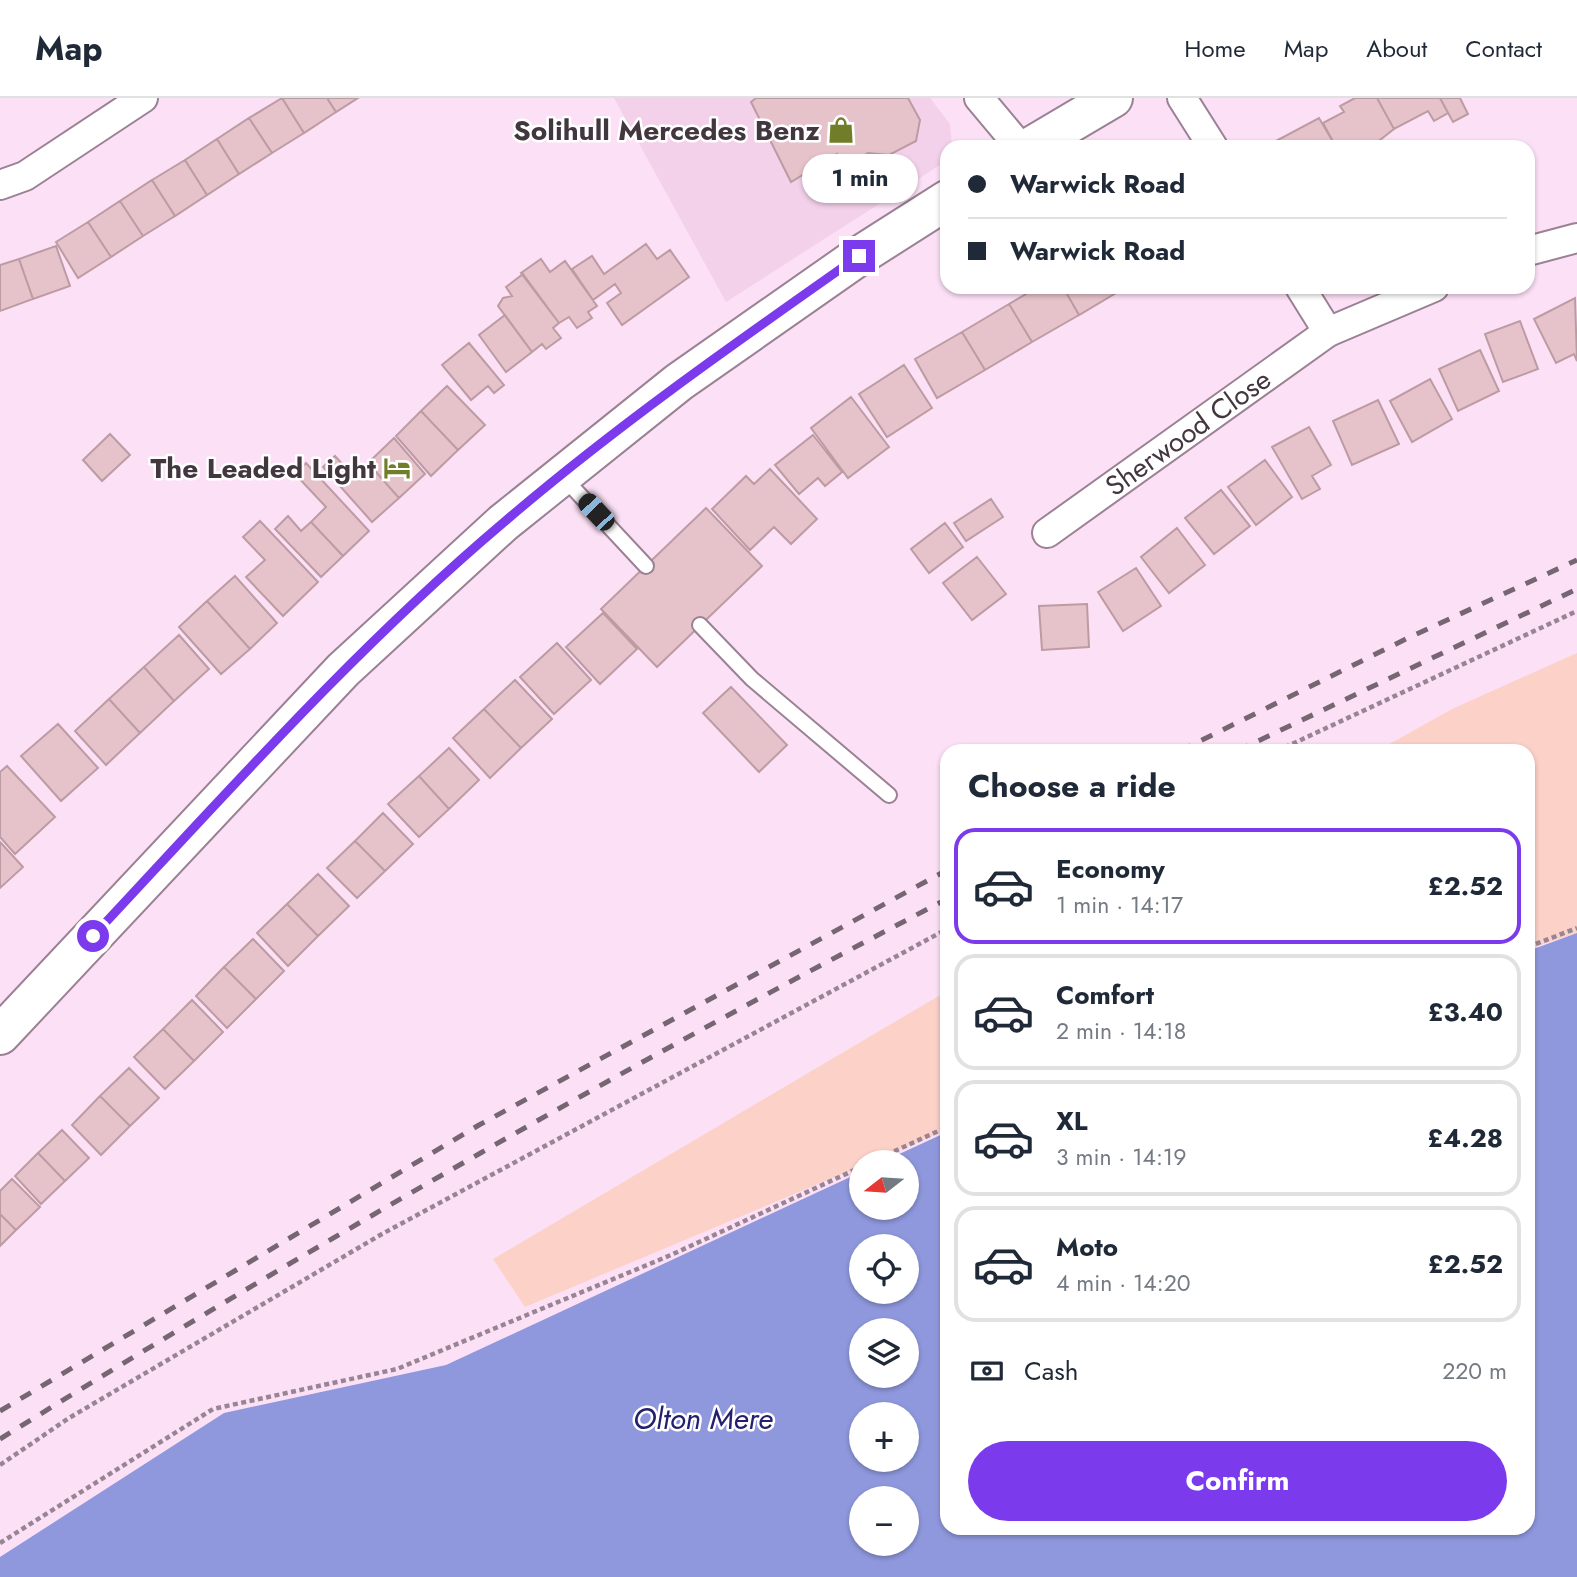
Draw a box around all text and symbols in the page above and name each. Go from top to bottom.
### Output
text: Map [35,25,103,72]
text: Home [1184,31,1246,66]
text: Map [1284,31,1328,66]
text: About [1366,31,1427,66]
text: Contact [1465,31,1542,66]
place label: Solihull Mercedes Benz [513,110,820,151]
shop icon: Solihull Mercedes Benz [826,115,856,145]
callout: 1 min [801,155,917,204]
text: 1 min [831,161,889,195]
text: Warwick Road [1010,165,1185,203]
text: Warwick Road [1010,232,1185,270]
route end [843,240,875,272]
street label: Sherwood Close [1097,359,1279,506]
place label: The Leaded Light [151,448,376,489]
hotel icon: The Leaded Light [382,453,412,483]
car [574,489,619,535]
text: Choose a ride [968,763,1176,809]
text: Economy [1056,850,1165,888]
icon: car [972,855,1035,918]
text: £2.52 [1428,867,1503,905]
text: 1 min · 14:17 [1056,888,1183,922]
route start [77,920,109,952]
text: Comfort [1056,976,1154,1014]
icon: car [972,981,1035,1044]
text: £3.40 [1428,993,1503,1031]
text: 2 min · 14:18 [1056,1014,1186,1048]
text: XL [1056,1102,1088,1140]
icon: car [972,1107,1035,1170]
text: £4.28 [1427,1119,1503,1157]
text: 3 min · 14:19 [1056,1140,1186,1174]
north arrow [849,1150,919,1220]
map controls [849,1150,919,1556]
text: Moto [1056,1228,1118,1266]
icon: car [972,1233,1035,1296]
button: locate [849,1234,919,1304]
text: £2.52 [1428,1245,1503,1283]
text: 4 min · 14:20 [1056,1266,1191,1300]
button: layers [849,1318,919,1388]
icon: cash [968,1352,1006,1390]
text: Cash [1024,1352,1078,1390]
text: 220 m [1442,1354,1507,1388]
water label: Olton Mere [633,1397,773,1440]
button: + [849,1402,919,1472]
button: Confirm [968,1441,1507,1521]
button: − [849,1486,919,1556]

